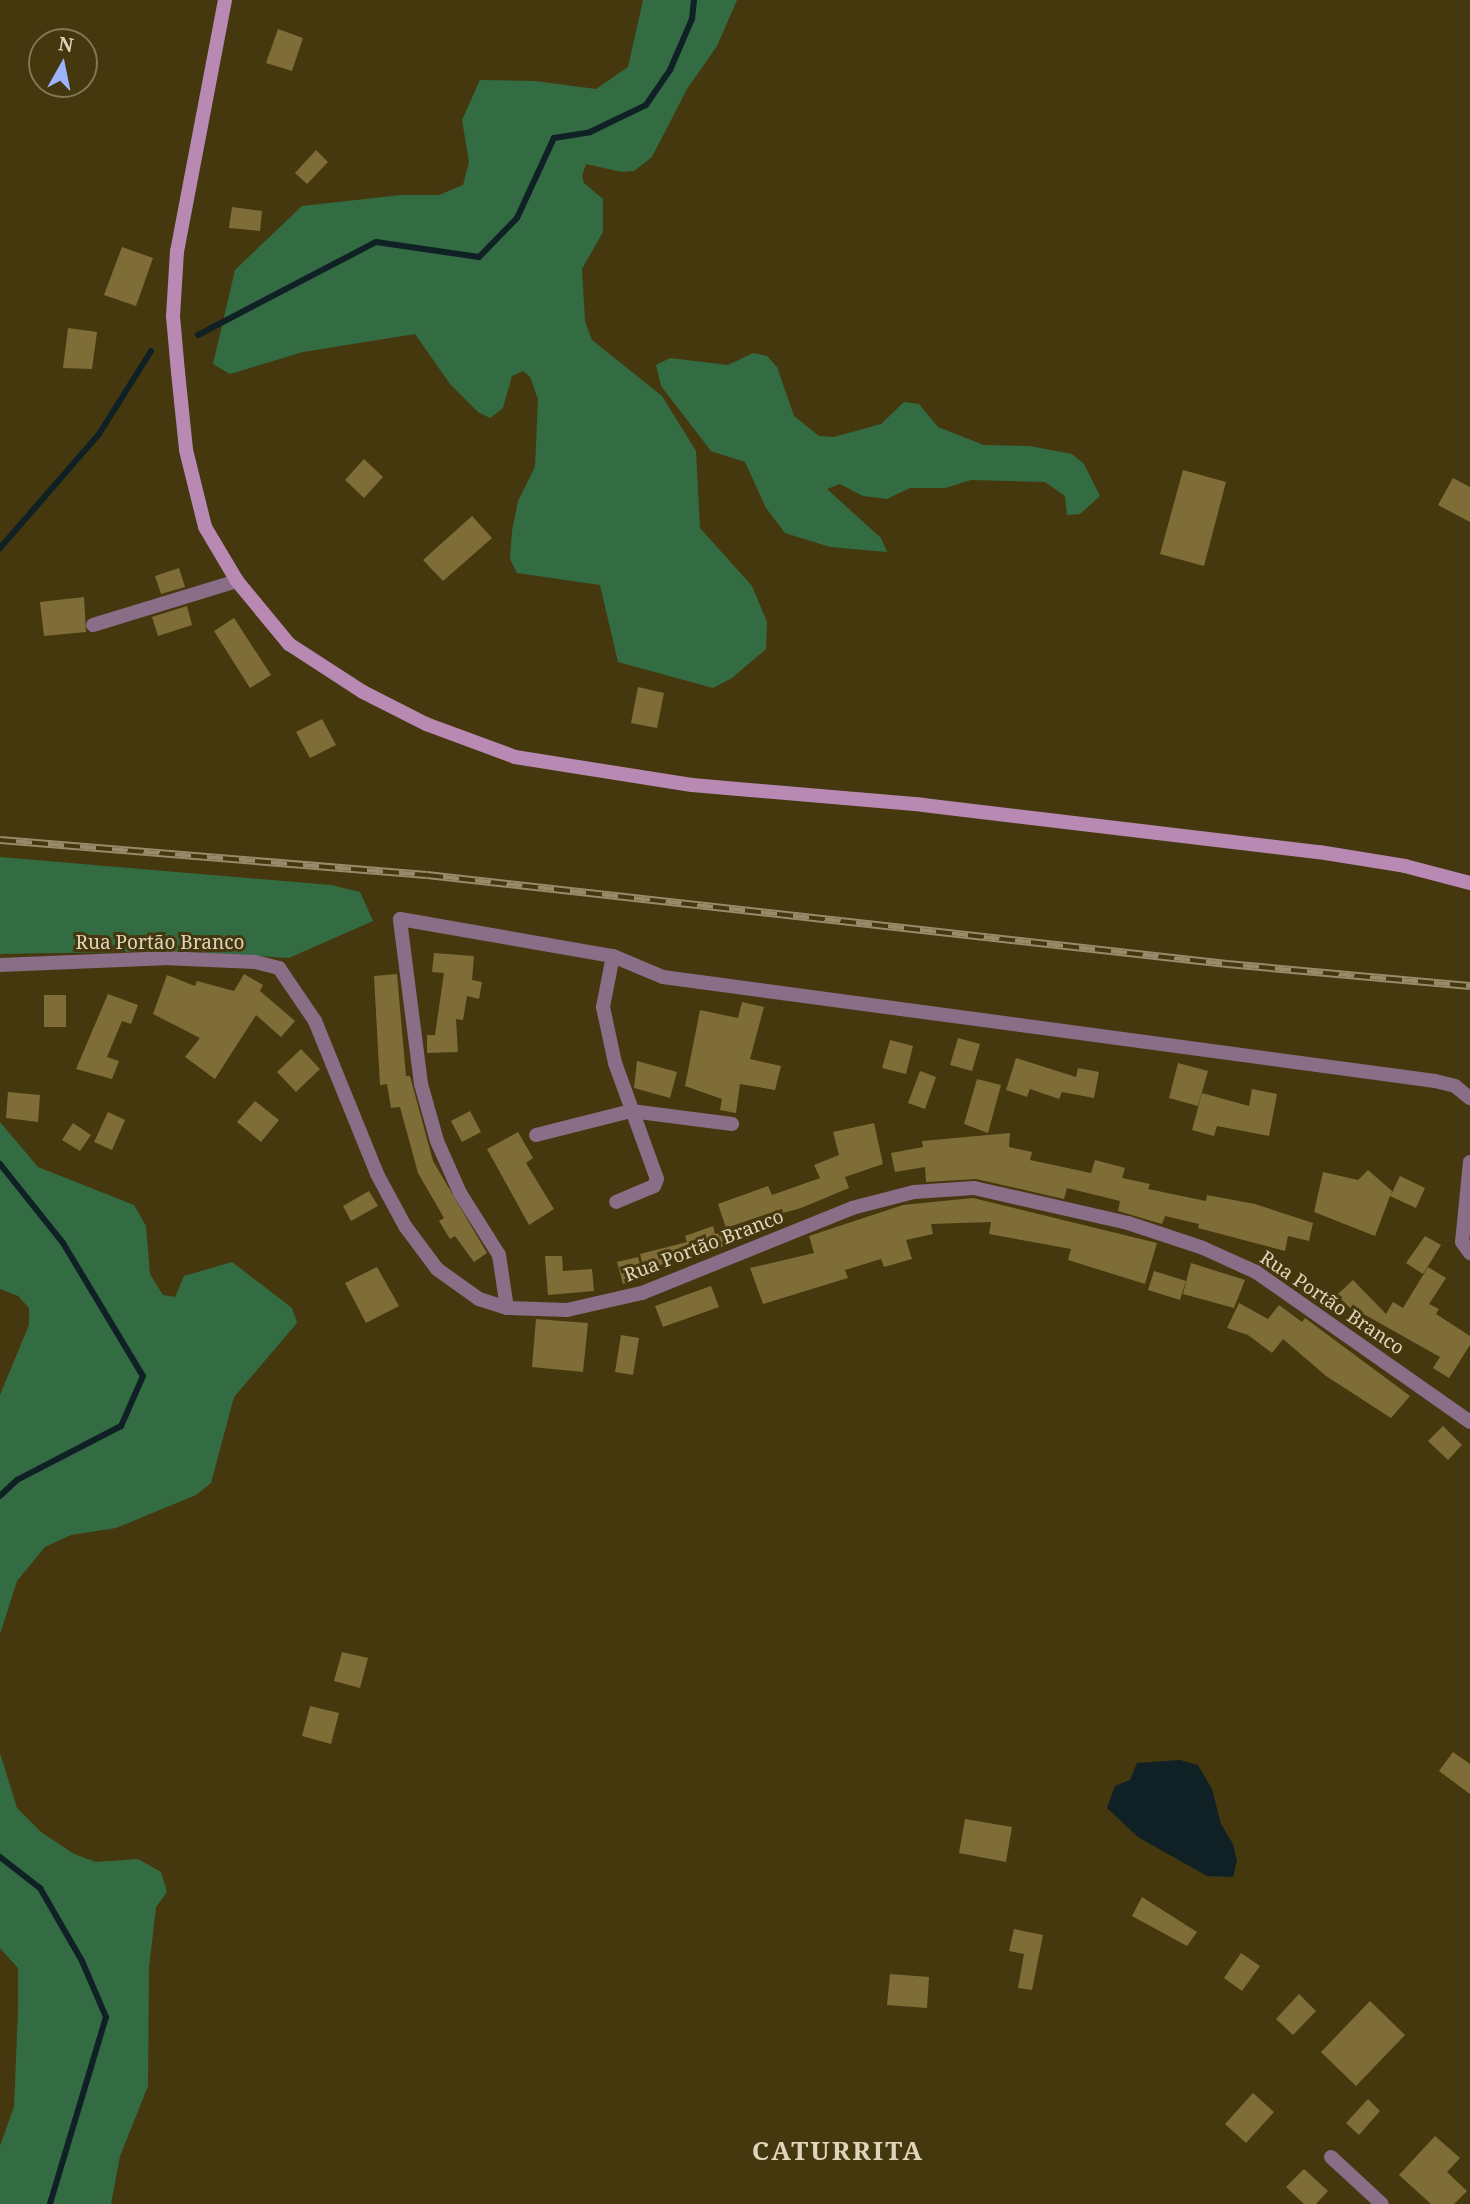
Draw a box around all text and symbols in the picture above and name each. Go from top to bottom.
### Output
north arrow [28,28,98,98]
text: N [57,30,75,58]
street label: Rua Portão Branco [75,932,245,954]
street label: Rua Portão Branco [621,1205,787,1287]
street label: Rua Portão Branco [1256,1246,1408,1360]
district label: CATURRITA [753,2135,923,2167]

